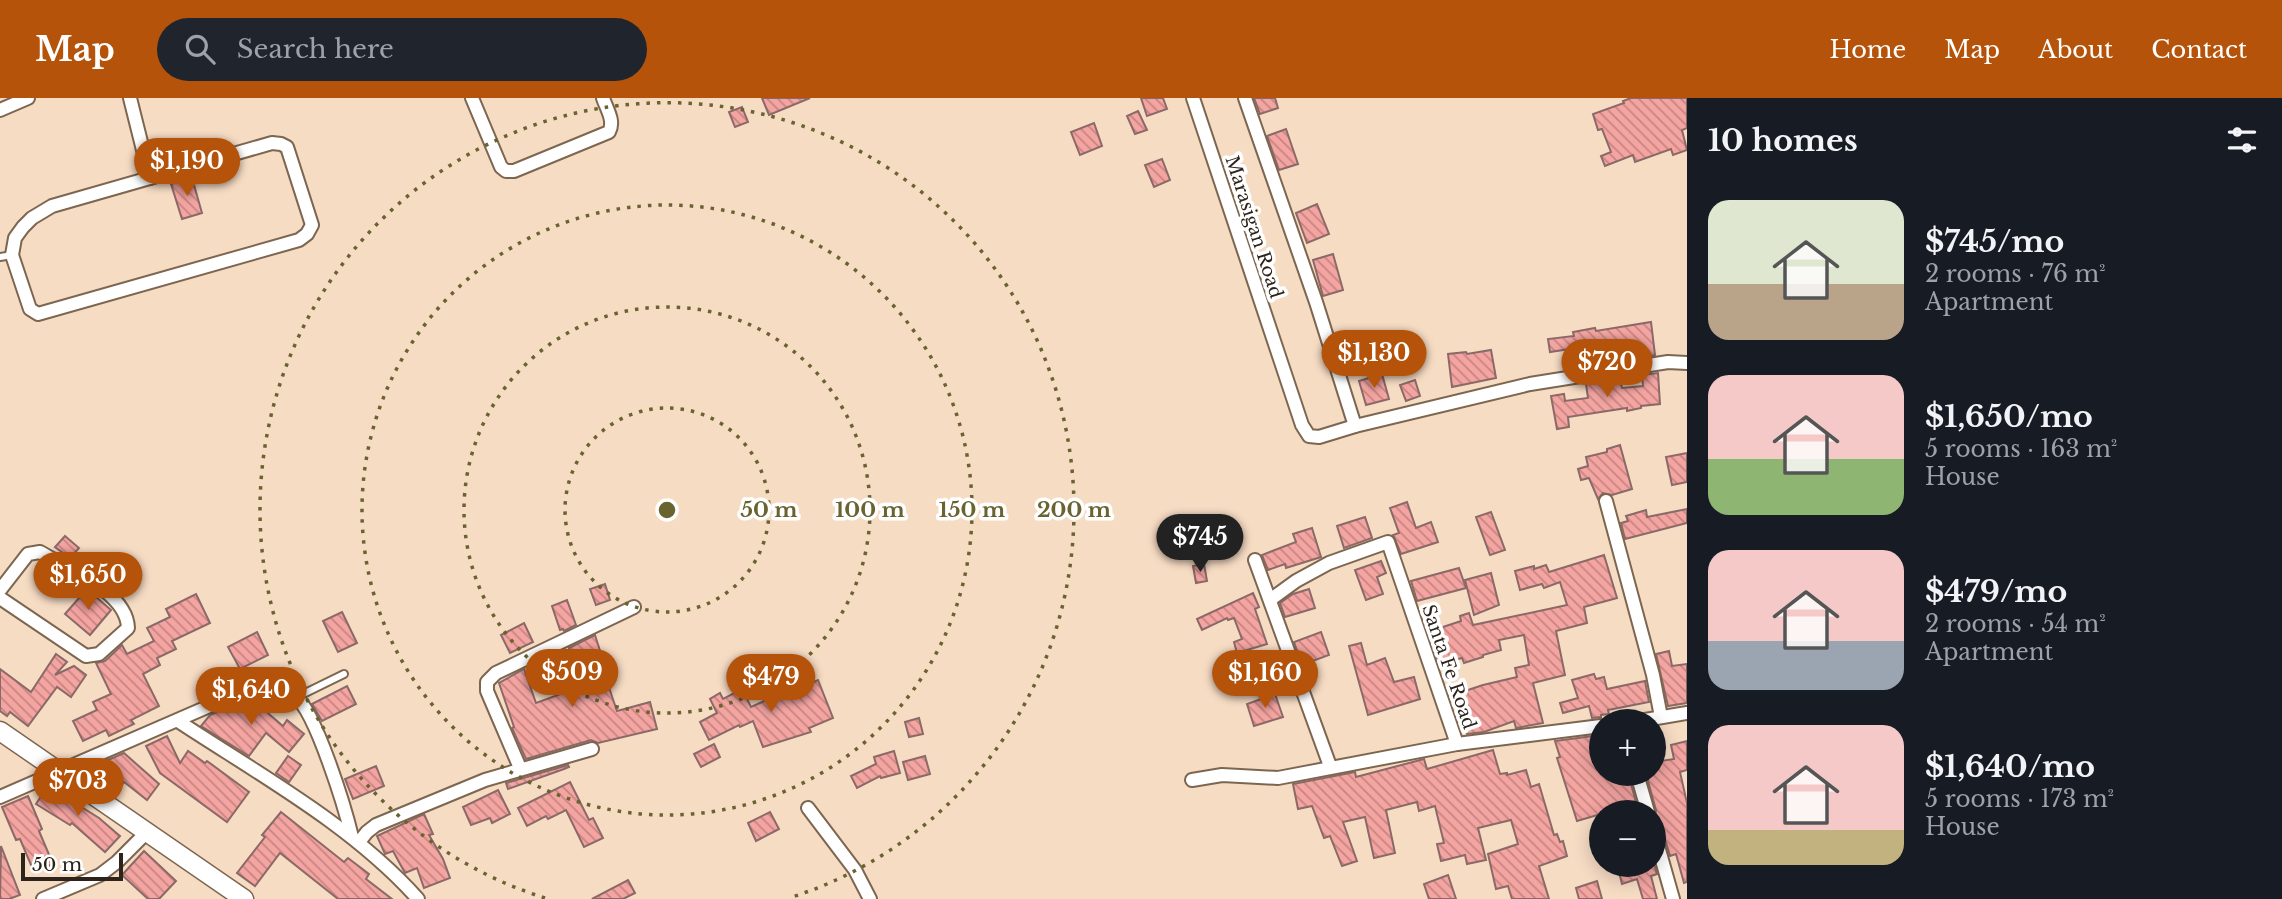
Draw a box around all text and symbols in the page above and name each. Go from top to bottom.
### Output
search box [157,18,647,81]
text: Map [35,29,115,70]
icon: search [181,30,219,68]
text: Search here [237,33,394,65]
text: Home [1830,35,1906,64]
text: Map [1944,35,2000,64]
text: About [2038,35,2113,64]
text: Contact [2151,35,2247,64]
icon: filters [2223,121,2261,159]
text: 10 homes [1708,122,1858,159]
pin: $1,190 [130,139,244,198]
text: $1,190 [150,147,224,175]
street label: Marasigan Road [1221,153,1287,301]
text: $745/mo [1925,223,2064,260]
icon: home [1764,228,1848,312]
text: 2 rooms · 76 m² [1925,260,2106,288]
text: Apartment [1925,288,2053,316]
pin: $1,130 [1317,330,1431,390]
text: $1,130 [1338,339,1410,367]
pin: $720 [1566,340,1648,399]
text: $720 [1577,348,1637,376]
text: $1,650/mo [1925,398,2093,435]
icon: home [1764,403,1848,487]
text: 5 rooms · 163 m² [1925,435,2117,463]
text: House [1925,463,2000,491]
text: 50 m [740,497,798,523]
text: 100 m [835,497,905,523]
text: 150 m [939,497,1005,523]
text: 200 m [1037,497,1111,523]
centre of rings [655,498,679,522]
pin: $745 [1159,514,1241,574]
text: $745 [1172,523,1228,551]
pin: $1,650 [31,552,145,612]
text: $1,650 [49,561,127,589]
text: $479/mo [1925,573,2067,610]
icon: home [1764,578,1848,662]
street label: Santa Fe Road [1417,602,1481,732]
text: 2 rooms · 54 m² [1925,610,2106,638]
text: Apartment [1925,638,2053,666]
pin: $509 [531,650,613,709]
pin: $1,160 [1208,650,1322,710]
pin: $479 [730,654,812,714]
text: $509 [541,658,603,686]
text: $1,160 [1228,659,1302,687]
text: $479 [742,663,800,691]
pin: $1,640 [194,668,308,727]
text: $1,640 [212,676,290,704]
map controls [1589,709,1666,877]
button: + [1589,709,1666,786]
text: $1,640/mo [1925,748,2095,785]
icon: home [1764,753,1848,837]
pin: $703 [37,758,119,818]
text: $703 [49,767,107,795]
text: 5 rooms · 173 m² [1925,785,2114,813]
button: − [1589,800,1666,877]
text: House [1925,813,2000,841]
scale bar [21,850,122,882]
text: 50 m [32,853,82,876]

